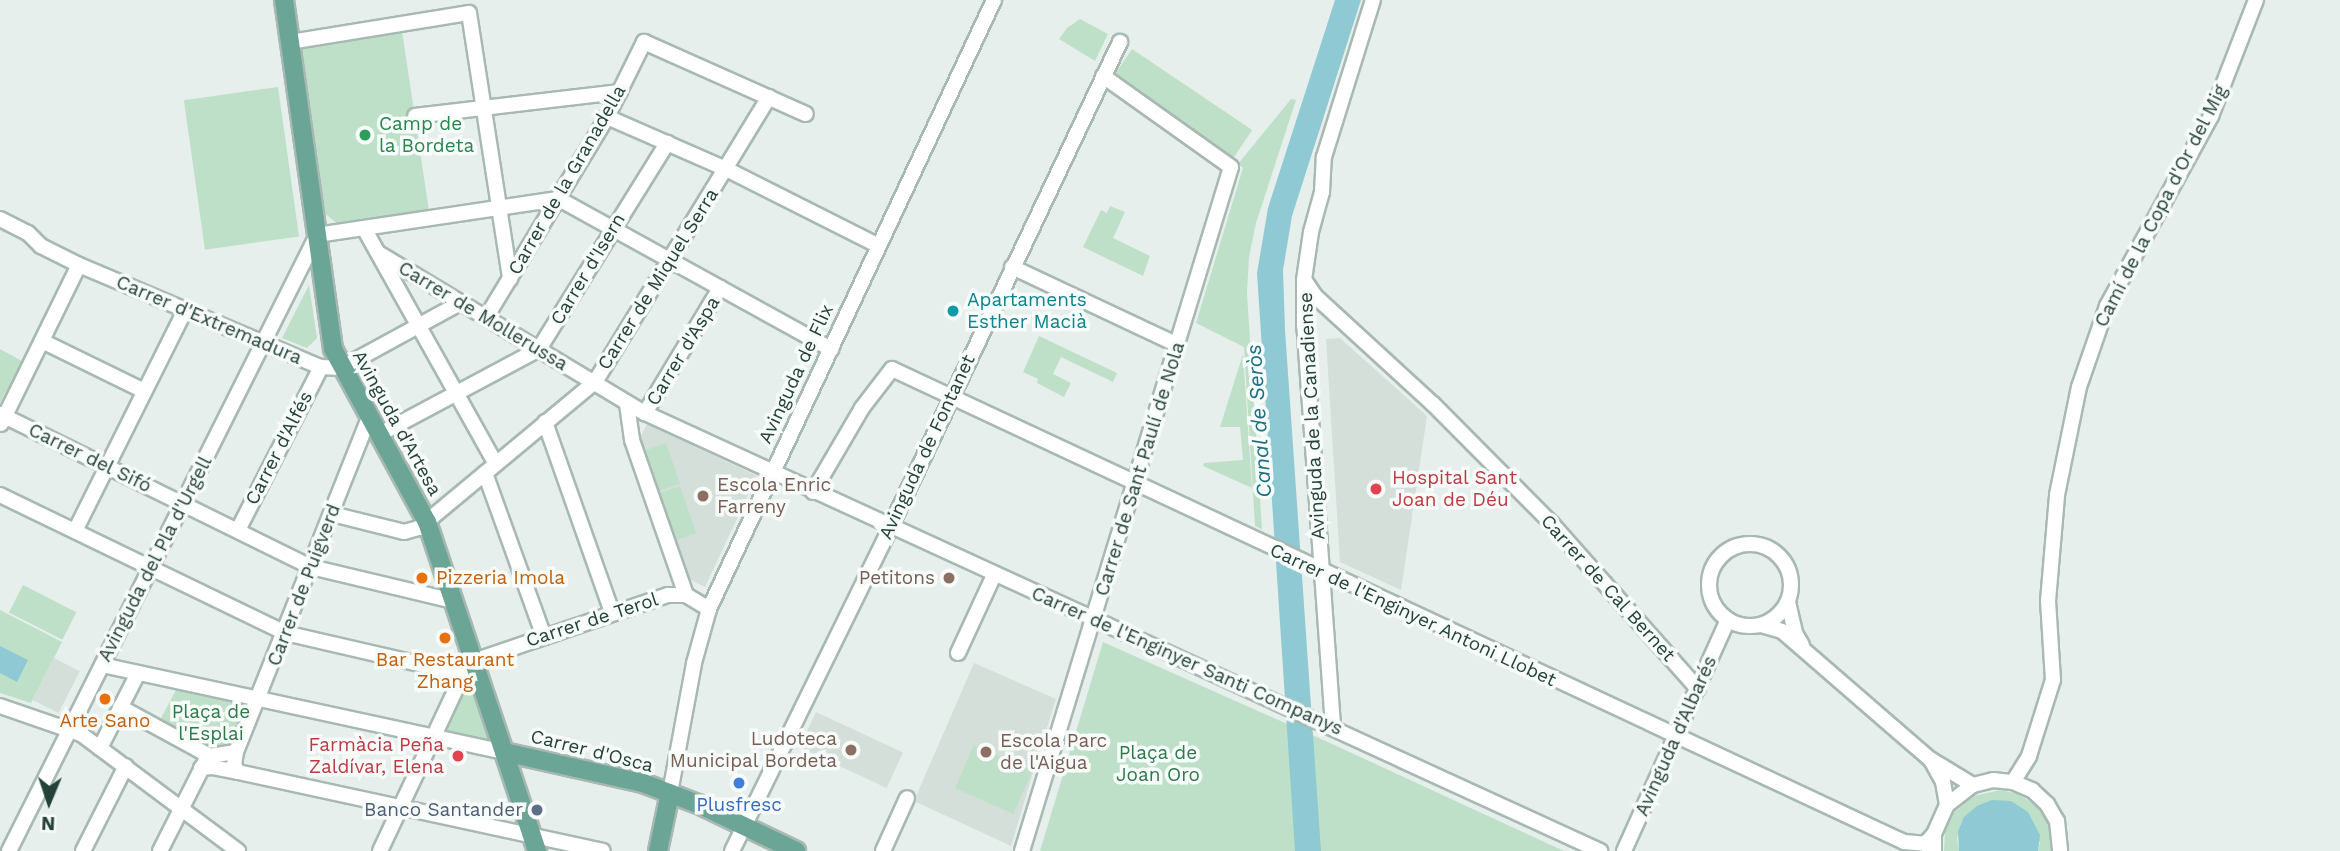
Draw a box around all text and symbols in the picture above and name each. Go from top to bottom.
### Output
street label: Camí de la Copa d'Or del Mig [2089,80,2233,332]
street label: Carrer de la Granadella [503,81,631,279]
place label: Camp de la Bordeta [379,113,475,157]
marker: Camp de la Bordeta [357,127,373,143]
street label: Carrer de Miquel Serra [592,184,724,374]
street label: Carrer d'Isern [546,209,630,329]
street label: Carrer de Mollerussa [394,256,572,376]
street label: Carrer d'Extremadura [113,270,305,370]
place label: Apartaments Esther Macià [967,289,1087,333]
street label: Avinguda de la Canadiense [1294,291,1330,541]
street label: Carrer d'Aspa [641,292,725,410]
street label: Avinguda de Flix [754,301,838,447]
marker: Apartaments Esther Macià [945,303,961,319]
street label: Carrer de Sant Paulí de Nola [1090,339,1190,599]
water label: Canal de Seròs [1241,343,1277,499]
street label: Avinguda d'Artesa [347,346,447,500]
street label: Avinguda de Fontanet [874,351,980,543]
street label: Carrer d'Alfés [240,387,318,509]
street label: Carrer del Sifó [24,418,156,498]
street label: Avinguda del Pla d'Urgell [93,452,217,666]
place label: Hospital Sant Joan de Déu [1392,467,1518,511]
place label: Escola Enric Farreny [717,474,832,518]
marker: Hospital Sant Joan de Déu [1366,479,1386,499]
marker: Escola Enric Farreny [695,488,711,504]
street label: Carrer de Puigverd [262,501,346,669]
street label: Carrer de Cal Bernet [1536,509,1680,667]
street label: Carrer de l'Enginyer Antoni Llobet [1266,538,1560,692]
place label: Pizzeria Imola [436,567,565,589]
place label: Petitons [859,567,935,589]
marker: Pizzeria Imola [414,570,430,586]
marker: Petitons [941,570,957,586]
street label: Carrer de l'Enginyer Santi Companys [1028,582,1346,740]
street label: Carrer de Terol [523,588,661,652]
marker: Bar Restaurant Zhang [437,630,453,646]
place label: Bar Restaurant Zhang [376,649,514,693]
street label: Avinguda d'Albarés [1630,652,1722,820]
marker: Arte Sano [97,691,113,707]
park label: Plaça de l'Esplai [172,701,250,745]
place label: Arte Sano [59,710,151,732]
street label: Carrer d'Osca [528,725,656,777]
place label: Ludoteca Municipal Bordeta [669,728,837,772]
place label: Escola Parc de l'Aigua [1000,730,1108,774]
place label: Farmàcia Peña Zaldívar, Elena [308,734,444,778]
marker: Ludoteca Municipal Bordeta [843,742,859,758]
park label: Plaça de Joan Oro [1116,742,1200,786]
marker: Escola Parc de l'Aigua [978,744,994,760]
marker: Farmàcia Peña Zaldívar, Elena [450,748,466,764]
north arrow [14,767,84,837]
marker: Plusfresc [731,775,747,791]
place label: Plusfresc [696,794,782,816]
place label: Banco Santander [364,799,523,821]
marker: Banco Santander [529,802,545,818]
text: N [41,812,56,835]

